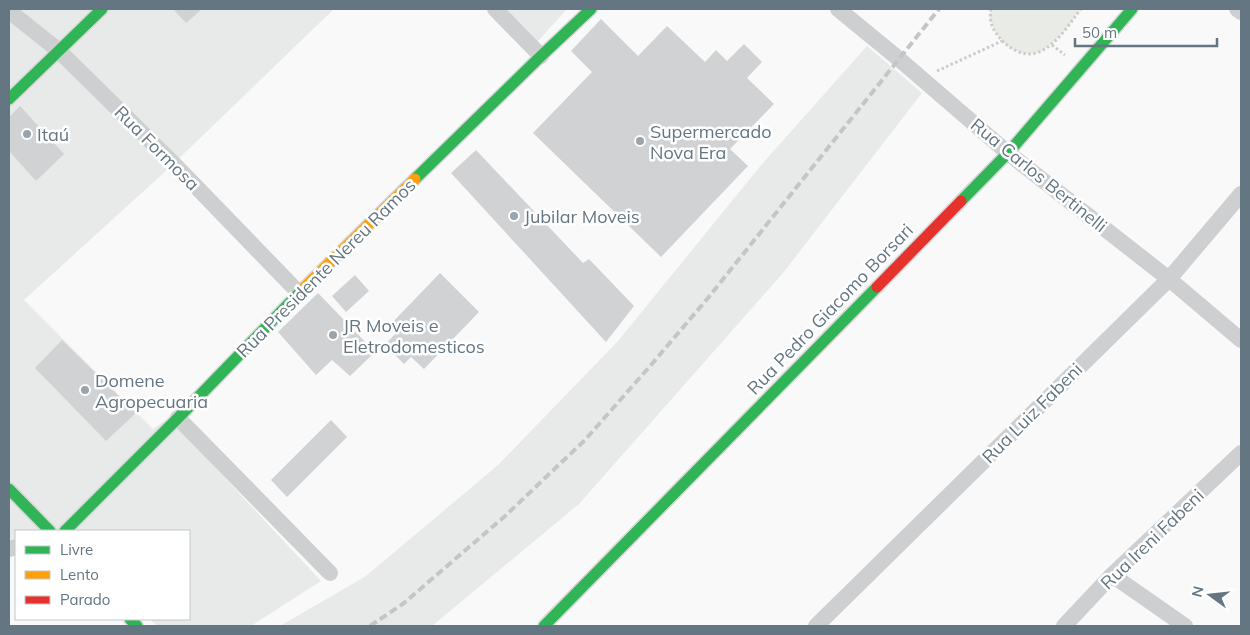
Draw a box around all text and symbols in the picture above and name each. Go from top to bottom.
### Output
scale bar [1075,15,1218,47]
text: 50 m [1082,23,1117,42]
street label: Rua Formosa [110,101,204,195]
street label: Rua Carlos Bertinelli [966,113,1112,237]
place label: Supermercado Nova Era [650,120,771,164]
place label: Itaú [37,123,69,146]
marker: Itaú [21,128,33,140]
marker: Supermercado Nova Era [634,135,646,147]
street label: Rua Presidente Nereu Ramos [232,174,420,362]
place label: Jubilar Moveis [524,205,640,228]
marker: Jubilar Moveis [508,210,520,222]
street label: Rua Pedro Giacomo Borsari [742,219,918,399]
place label: JR Moveis e Eletrodomesticos [343,314,485,358]
marker: JR Moveis e Eletrodomesticos [327,329,339,341]
street label: Rua Luiz Fabeni [977,358,1087,468]
place label: Domene Agropecuaria [95,369,208,413]
marker: Domene Agropecuaria [79,384,91,396]
street label: Rua Ireni Fabeni [1096,484,1208,594]
legend [15,530,190,620]
text: Livre [60,540,93,559]
text: Lento [60,565,99,584]
north arrow [1185,570,1235,620]
text: N [1187,584,1208,599]
text: Parado [60,590,110,609]

